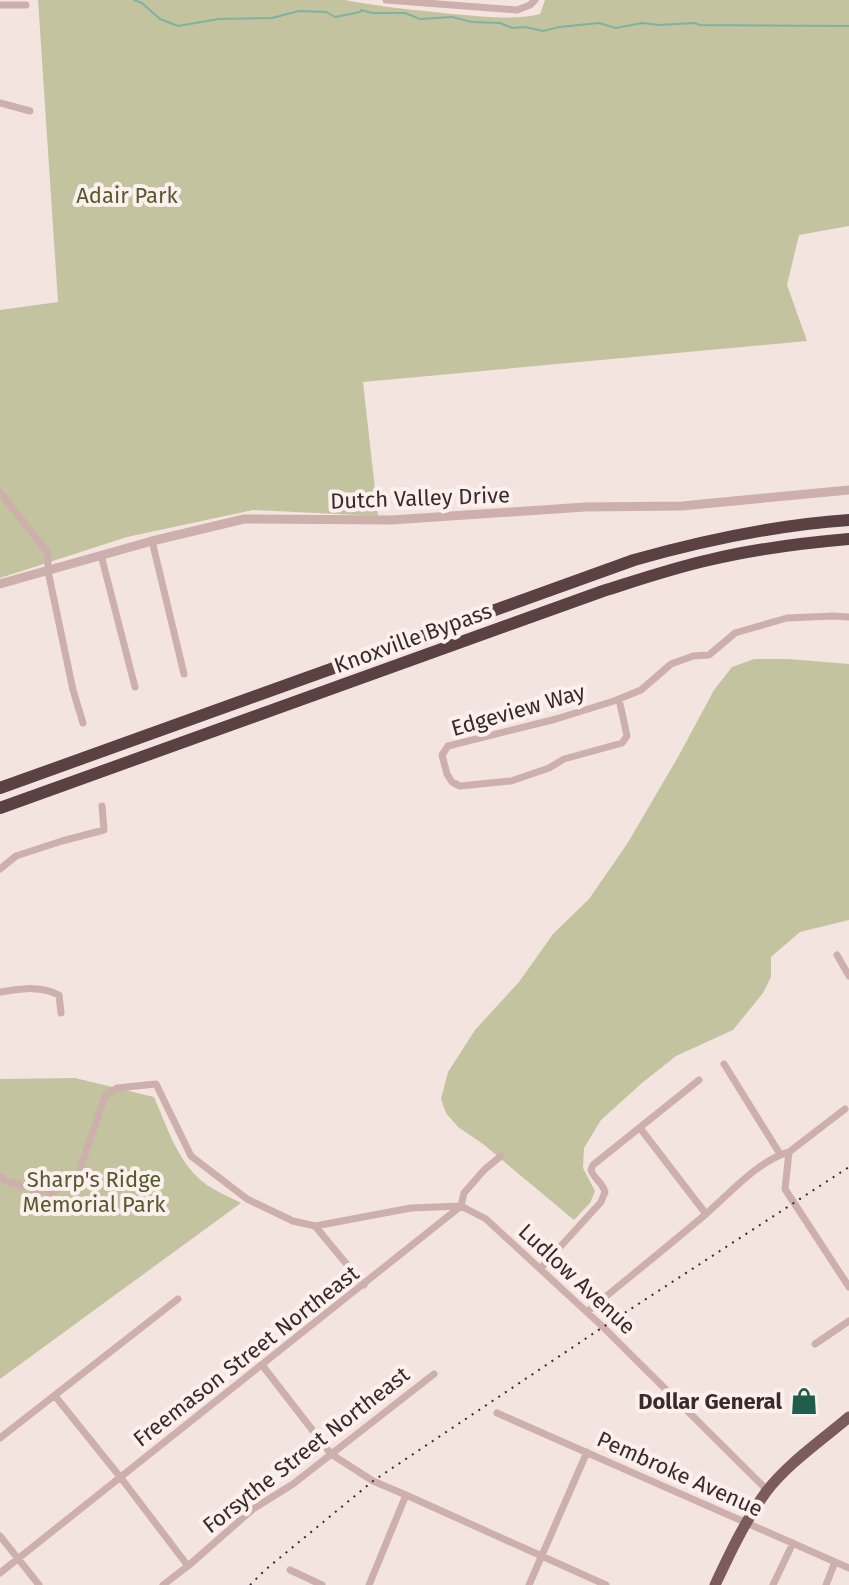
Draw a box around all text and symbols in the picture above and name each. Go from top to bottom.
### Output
park label: Adair Park [76,182,179,209]
street label: Dutch Valley Drive [330,481,510,515]
street label: Knoxville Bypass [330,597,496,679]
street label: Edgeview Way [448,678,588,742]
park label: Sharp's Ridge Memorial Park [23,1166,166,1218]
street label: Ludlow Avenue [513,1218,641,1340]
street label: Freemason Street Northeast [128,1260,364,1452]
street label: Forsythe Street Northeast [197,1361,415,1539]
shop icon: Dollar General [789,1386,819,1416]
place label: Dollar General [638,1388,782,1415]
street label: Pembroke Avenue [593,1425,767,1523]

